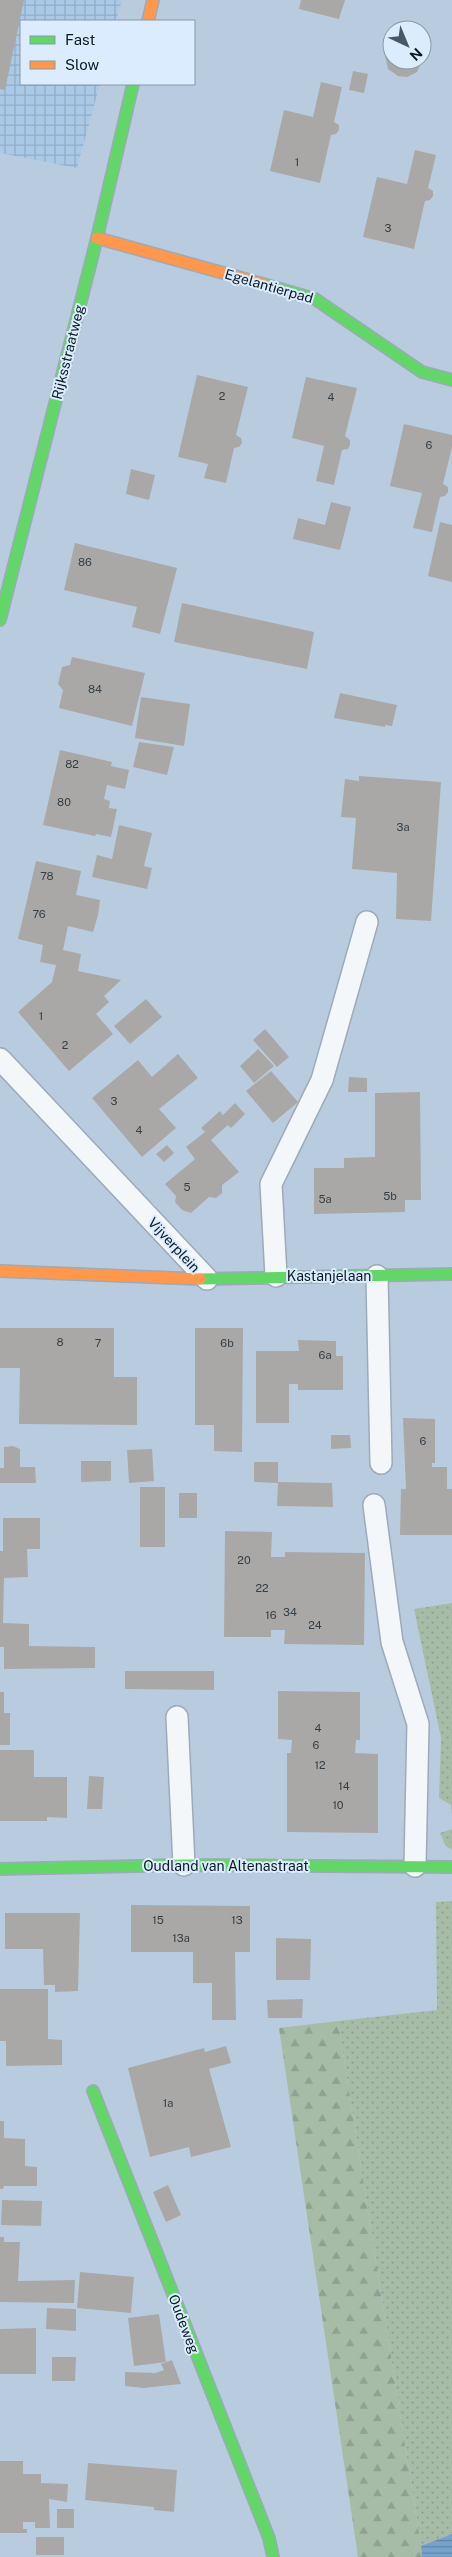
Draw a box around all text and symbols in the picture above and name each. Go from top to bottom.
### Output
legend [20,20,195,85]
north arrow [382,20,432,70]
text: Fast [65,31,95,48]
text: N [407,45,426,64]
text: Slow [65,56,100,73]
house number: 1 [295,156,299,168]
house number: 3 [385,222,392,234]
street label: Egelantierpad [223,266,315,306]
street label: Rijksstraatweg [49,303,88,401]
house number: 2 [219,390,226,402]
house number: 4 [328,391,335,403]
house number: 6 [426,439,433,451]
house number: 86 [78,556,92,568]
house number: 84 [88,683,102,695]
house number: 82 [65,758,79,770]
house number: 80 [57,796,71,808]
house number: 3a [396,821,410,833]
house number: 78 [40,870,54,882]
house number: 76 [32,908,46,920]
house number: 1 [39,1010,43,1022]
house number: 2 [62,1039,69,1051]
house number: 3 [111,1095,118,1107]
house number: 4 [136,1124,143,1136]
house number: 5 [183,1181,191,1193]
house number: 5b [383,1190,397,1202]
house number: 5a [318,1193,332,1205]
street label: Vijverplein [145,1214,203,1276]
street label: Kastanjelaan [287,1268,371,1284]
house number: 8 [56,1336,64,1348]
house number: 7 [95,1337,102,1349]
house number: 6b [220,1337,234,1349]
house number: 6a [319,1349,331,1361]
house number: 6 [420,1435,427,1447]
house number: 20 [237,1554,251,1566]
house number: 22 [255,1582,269,1594]
house number: 34 [283,1606,297,1618]
house number: 16 [265,1609,277,1621]
house number: 24 [308,1619,322,1631]
house number: 4 [315,1722,322,1734]
house number: 6 [313,1739,320,1751]
house number: 12 [314,1759,326,1771]
house number: 14 [338,1780,350,1792]
house number: 10 [332,1799,344,1811]
street label: Oudland van Altenastraat [143,1858,309,1874]
house number: 15 [152,1914,164,1926]
house number: 13 [231,1914,243,1926]
house number: 13a [172,1932,190,1944]
house number: 1a [163,2097,173,2109]
street label: Oudeweg [165,2292,203,2356]

